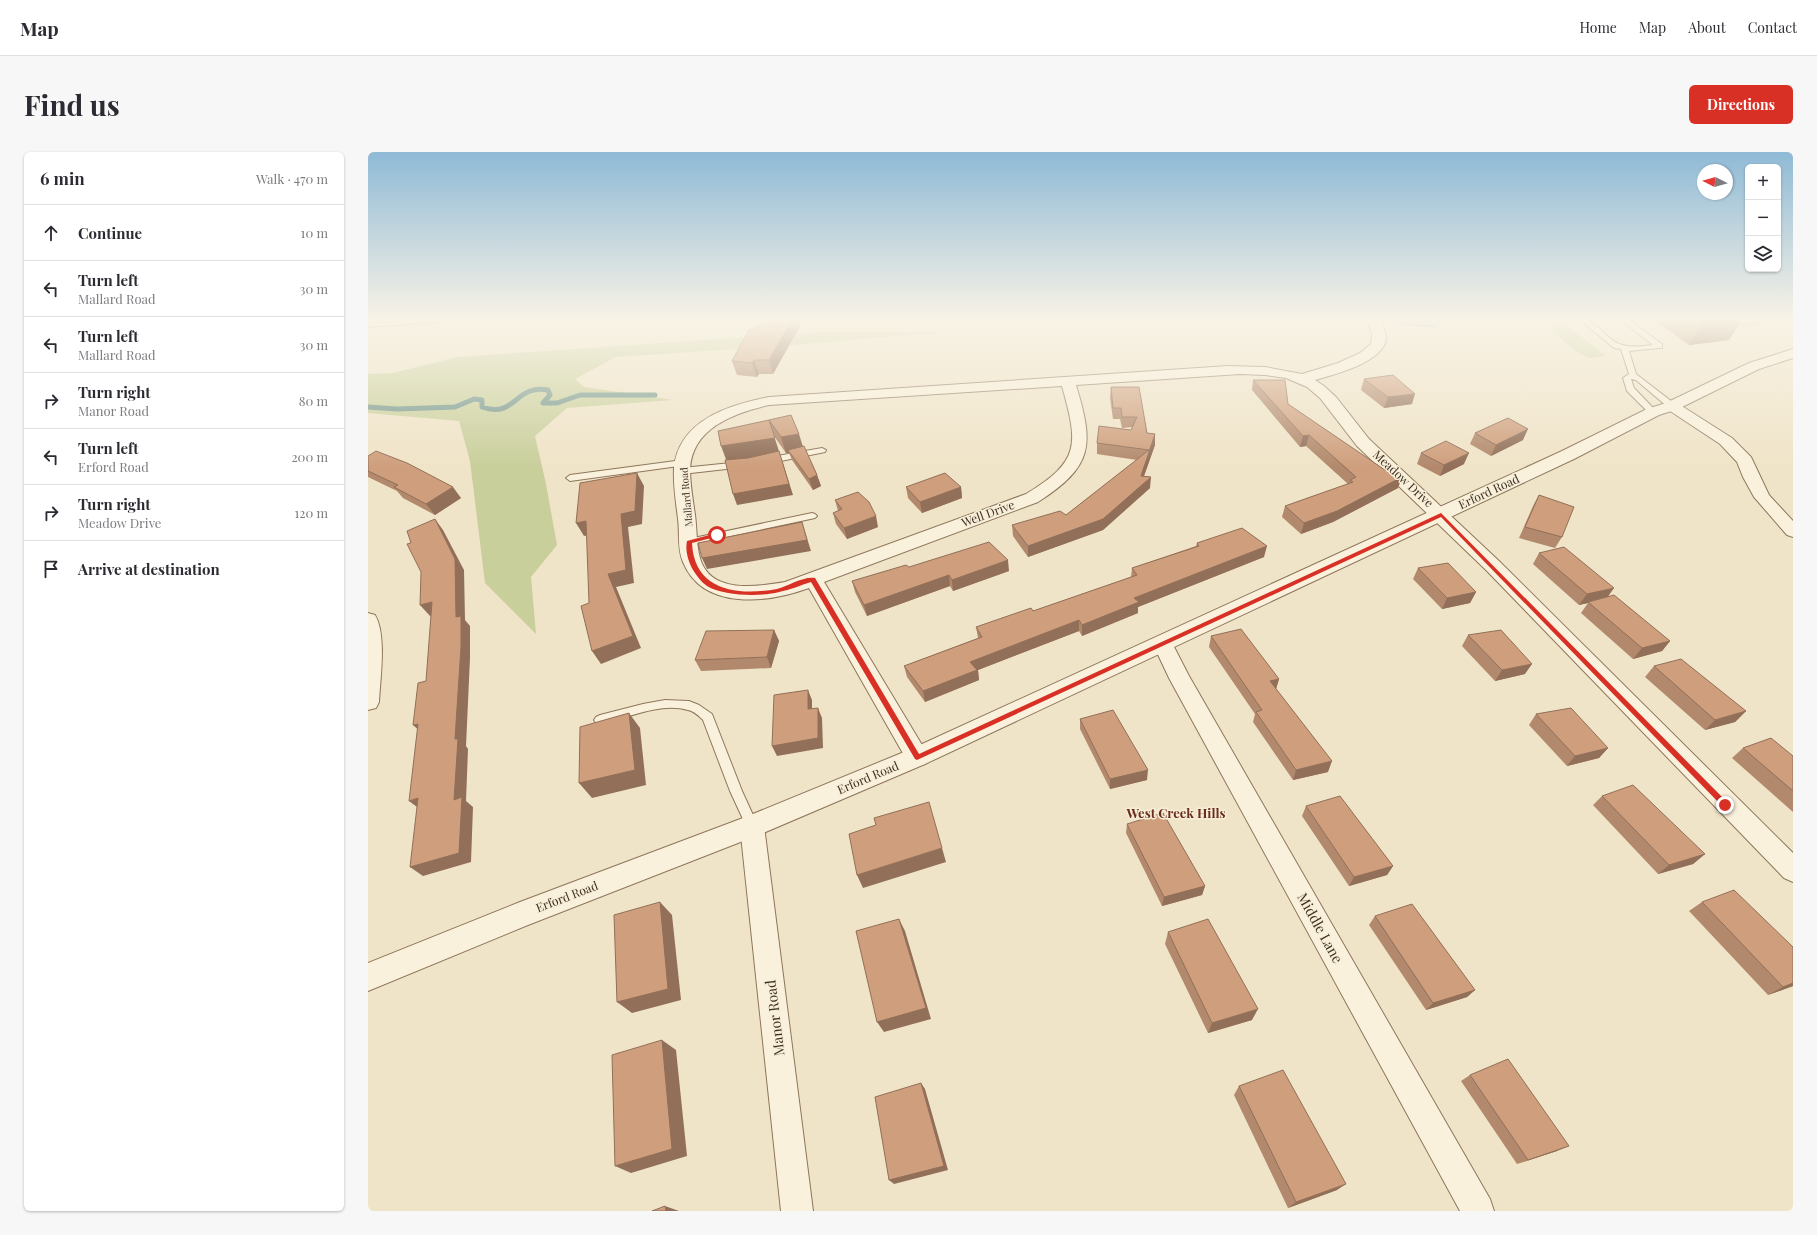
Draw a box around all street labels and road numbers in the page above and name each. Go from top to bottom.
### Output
street label: Meadow Drive [1370,446,1437,510]
street label: Mallard Road [676,466,696,527]
street label: Erford Road [1456,470,1522,512]
street label: Well Drive [958,496,1016,530]
street label: Erford Road [834,757,901,797]
street label: Erford Road [533,877,600,915]
street label: Middle Lane [1293,889,1348,966]
street label: Manor Road [760,979,789,1057]

